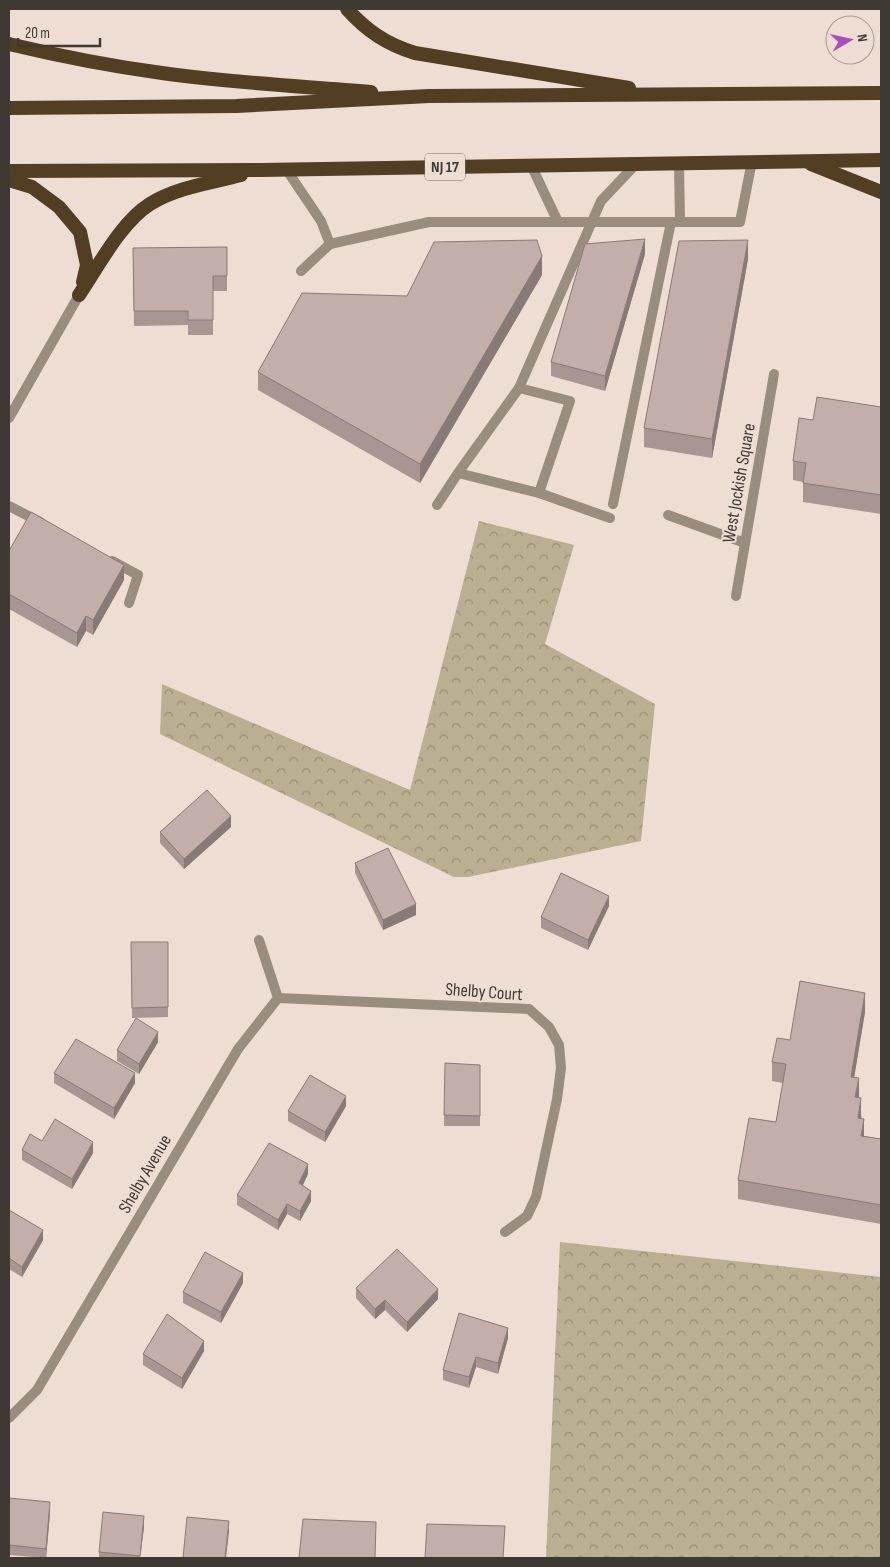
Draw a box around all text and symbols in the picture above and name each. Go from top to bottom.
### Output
scale bar [18,15,100,47]
north arrow [825,15,875,65]
text: 20 m [25,24,50,43]
text: N [853,33,871,43]
road number: NJ 17 [425,154,465,180]
street label: West Jockish Square [718,422,760,544]
street label: Shelby Court [445,979,524,1005]
street label: Shelby Avenue [114,1131,176,1217]

